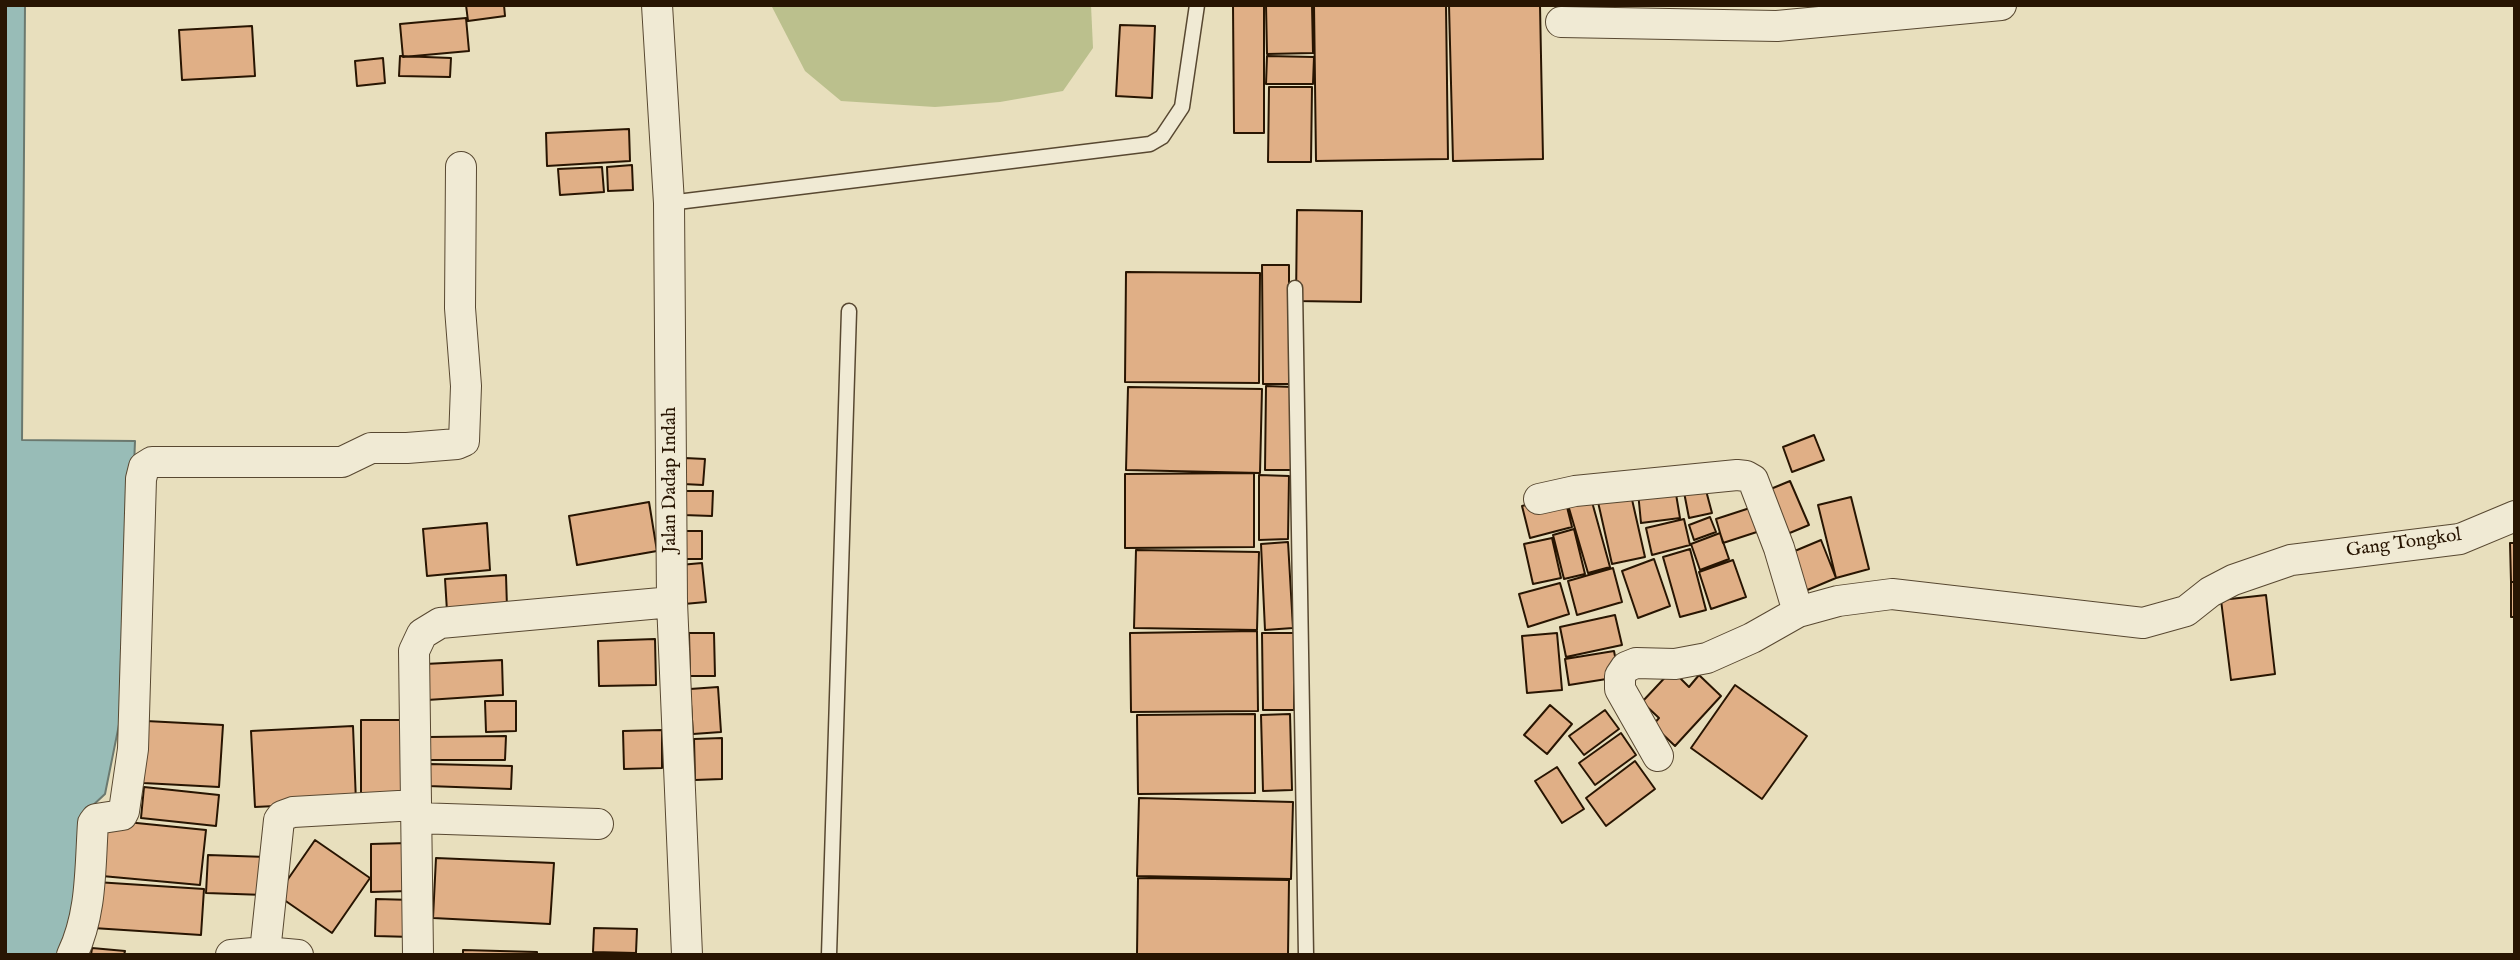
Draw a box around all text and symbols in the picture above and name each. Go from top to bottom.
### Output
street label: Jalan Dadap Indah [660,407,682,553]
street label: Gang Tongkol [2345,525,2463,563]

